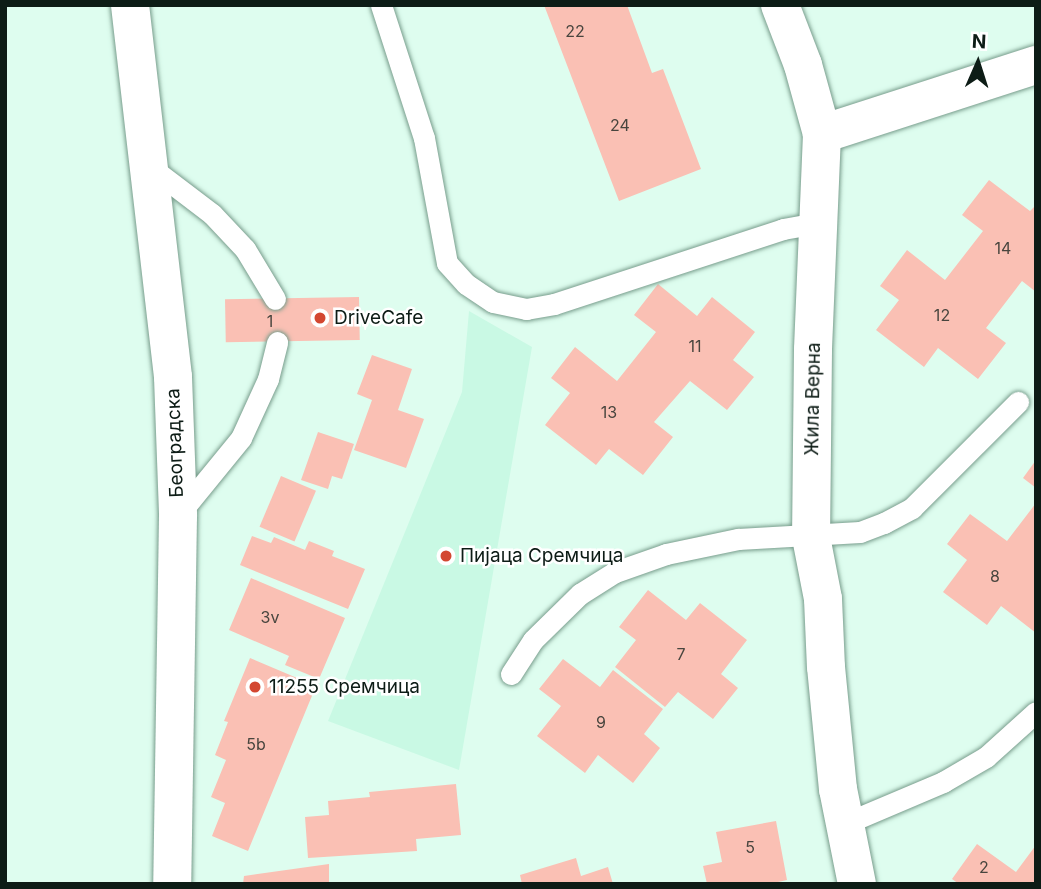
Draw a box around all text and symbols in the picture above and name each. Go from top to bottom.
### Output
house number: 22 [565,21,585,41]
north arrow [943,28,1013,98]
text: N [971,30,987,53]
house number: 24 [610,115,630,135]
house number: 14 [995,238,1011,258]
house number: 12 [934,305,950,325]
place label: DriveCafe [334,307,423,329]
marker: DriveCafe [312,310,328,326]
house number: 1 [267,311,273,331]
house number: 11 [688,336,702,356]
street label: Жила Верна [801,342,825,456]
street label: Београдска [162,388,188,498]
house number: 13 [601,402,617,422]
place label: Пијаца Сремчица [460,545,623,567]
marker: Пијаца Сремчица [438,548,454,564]
house number: 8 [990,566,1000,586]
house number: 3v [261,607,279,627]
house number: 7 [676,644,686,664]
place label: 11255 Сремчица [269,676,420,698]
marker: 11255 Сремчица [247,679,263,695]
house number: 9 [596,712,606,732]
house number: 5b [246,734,266,754]
house number: 5 [745,837,755,857]
house number: 2 [979,857,989,877]

